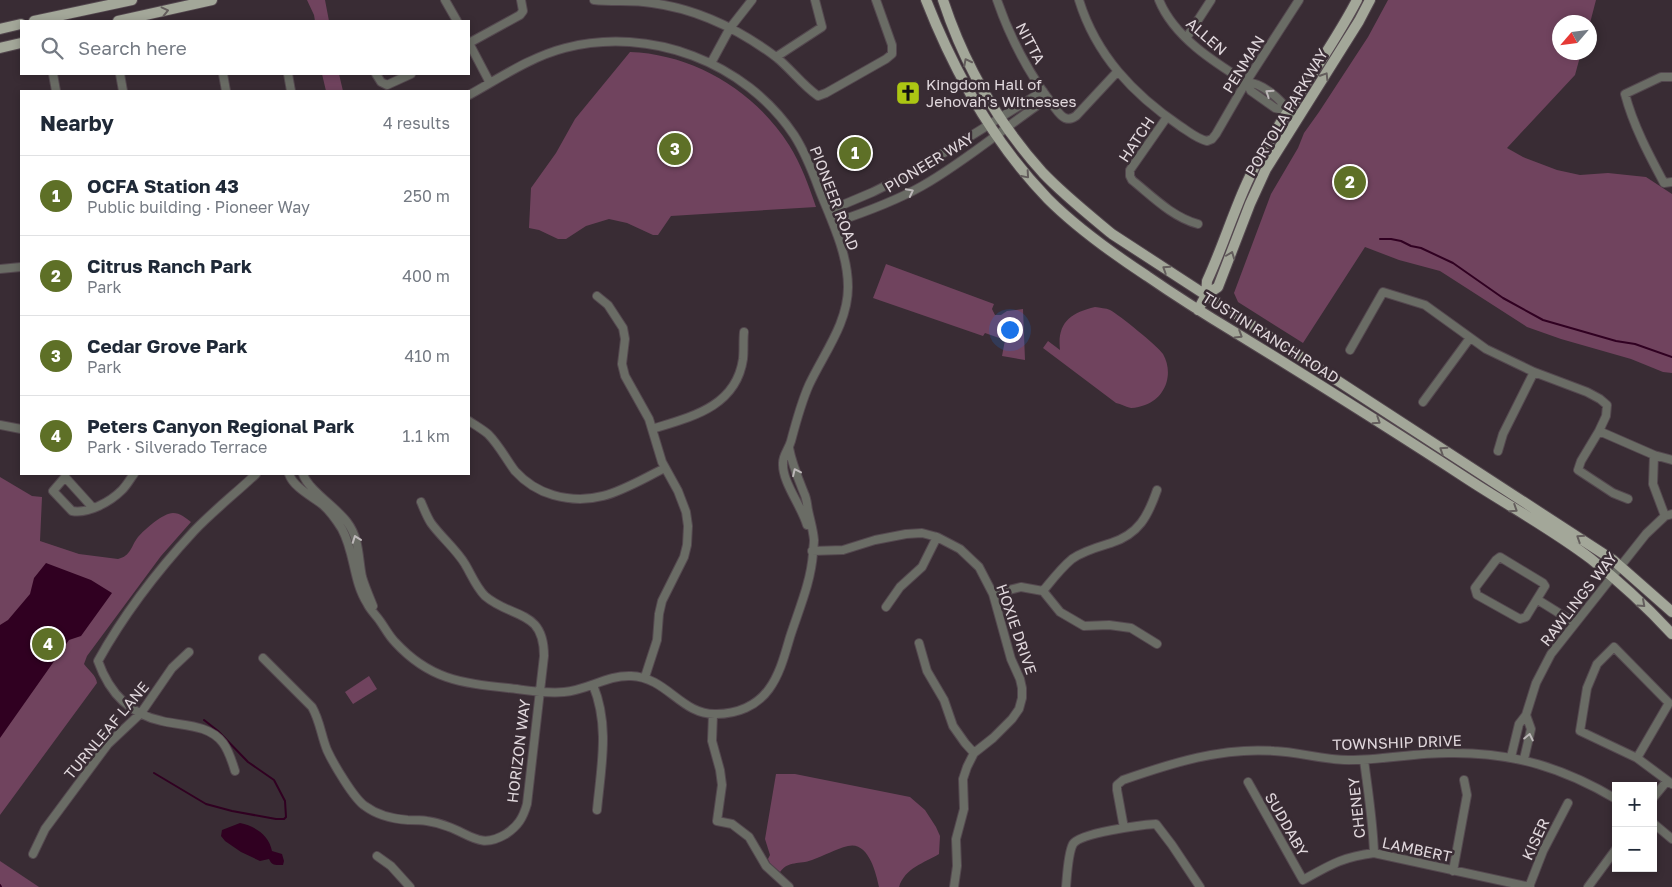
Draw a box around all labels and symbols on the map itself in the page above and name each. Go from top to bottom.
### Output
one-way arrow [160,6,169,17]
street label: ALLEN [1183,14,1231,58]
north arrow [1552,15,1597,60]
street label: NITTA [1013,19,1049,67]
street label: PENMAN [1218,32,1268,96]
street label: PORTOLA PARKWAY [1241,45,1331,179]
one-way arrow [963,58,973,67]
one-way arrow [1318,72,1328,81]
place label: Kingdom Hall of Jehovah's Witnesses [926,75,1076,110]
church icon: Kingdom Hall of Jehovah's Witnesses [895,80,921,106]
one-way arrow [1266,90,1275,99]
street label: HATCH [1114,113,1158,165]
street label: PIONEER WAY [881,128,977,196]
pin: 3 [659,130,691,168]
pin: 1 [839,134,871,172]
street label: PIONEER ROAD [807,143,863,253]
pin: 2 [1334,163,1366,201]
one-way arrow [1021,169,1030,178]
one-way arrow [905,188,914,198]
one-way arrow [1225,251,1235,259]
one-way arrow [1162,265,1171,275]
street label: TUSTIN RANCH ROAD [1199,288,1343,386]
your location [997,317,1023,343]
one-way arrow [1234,329,1243,339]
one-way arrow [1372,415,1381,425]
one-way arrow [1440,446,1449,456]
one-way arrow [792,468,802,477]
one-way arrow [1509,503,1518,512]
one-way arrow [1576,535,1585,545]
one-way arrow [352,536,362,544]
street label: RAWLINGS WAY [1536,548,1620,649]
street label: HOXIE DRIVE [993,581,1041,677]
one-way arrow [1637,598,1646,607]
pin: 4 [32,625,64,663]
street label: TURNLEAF LANE [60,678,152,782]
street label: HORIZON WAY [503,698,533,804]
street label: TOWNSHIP DRIVE [1332,731,1462,753]
one-way arrow [1523,733,1534,741]
street label: CHENEY [1344,776,1368,839]
street label: SUDDABY [1262,789,1313,859]
street label: KISER [1518,815,1552,863]
street label: LAMBERT [1381,833,1453,865]

